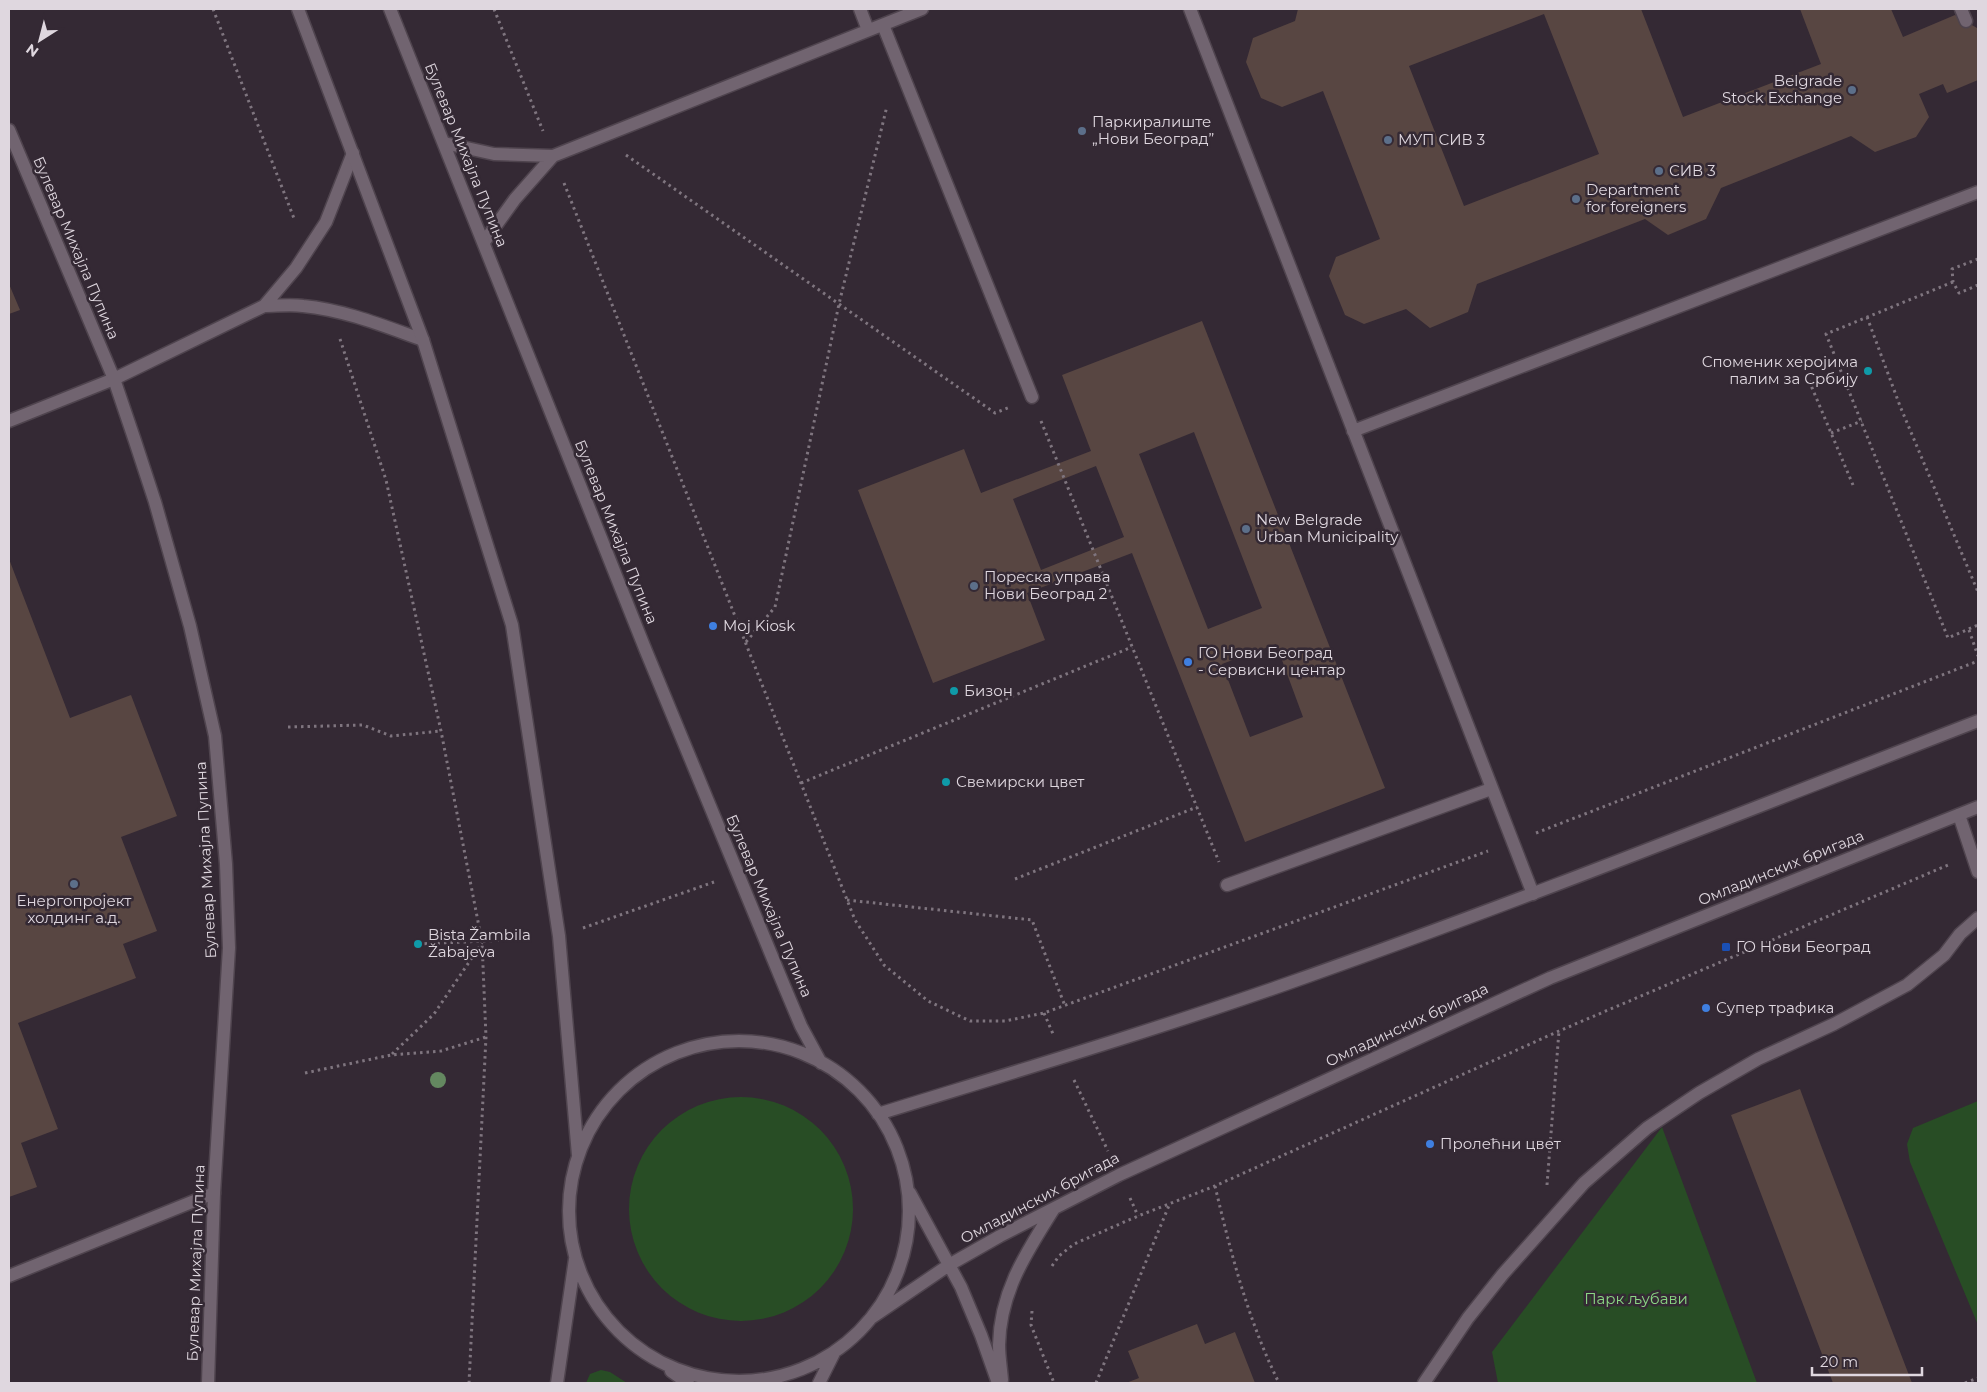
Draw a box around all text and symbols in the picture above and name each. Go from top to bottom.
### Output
north arrow [15,15,65,65]
text: N [22,40,42,61]
street label: Булевар Михајла Пупина [421,60,512,250]
place label: Belgrade Stock Exchange [1722,71,1842,107]
marker: Belgrade Stock Exchange [1846,84,1858,96]
place label: Паркиралиште „Нови Београд” [1092,112,1214,148]
marker: Паркиралиште „Нови Београд” [1076,125,1088,137]
place label: МУП СИВ 3 [1398,130,1485,149]
marker: МУП СИВ 3 [1382,134,1394,146]
street label: Булевар Михајла Пупина [29,153,124,342]
place label: СИВ 3 [1669,161,1716,180]
marker: СИВ 3 [1653,165,1665,177]
place label: Department for foreigners [1586,180,1686,216]
marker: Department for foreigners [1570,193,1582,205]
place label: Споменик херојима палим за Србију [1702,352,1859,388]
marker: Споменик херојима палим за Србију [1862,365,1874,377]
street label: Булевар Михајла Пупина [571,437,662,627]
place label: New Belgrade Urban Municipality [1256,510,1399,546]
marker: New Belgrade Urban Municipality [1240,523,1252,535]
place label: Пореска управа Нови Београд 2 [984,567,1111,603]
marker: Пореска управа Нови Београд 2 [968,580,980,592]
place label: Moj Kiosk [723,616,795,635]
marker: Moj Kiosk [707,620,719,632]
place label: ГО Нови Београд - Сервисни центар [1198,643,1346,679]
marker: ГО Нови Београд - Сервисни центар [1182,656,1194,668]
place label: Бизон [964,681,1013,700]
marker: Бизон [948,685,960,697]
street label: Булевар Михајла Пупина [191,761,220,959]
place label: Свемирски цвет [956,772,1085,791]
marker: Свемирски цвет [940,776,952,788]
street label: Булевар Михајла Пупина [722,811,817,1000]
street label: Омладинских бригада [1695,826,1867,910]
marker: Енергопројект холдинг а.д. [68,878,80,890]
place label: Енергопројект холдинг а.д. [17,891,132,927]
place label: Bista Žambila Žabajeva [428,925,531,961]
place label: ГО Нови Београд [1736,937,1871,956]
marker: Bista Žambila Žabajeva [412,938,424,950]
marker: ГО Нови Београд [1720,941,1732,953]
street label: Омладинских бригада [1322,978,1491,1071]
place label: Супер трафика [1716,998,1834,1017]
marker: Супер трафика [1700,1002,1712,1014]
place label: Пролећни цвет [1440,1134,1562,1153]
marker: Пролећни цвет [1424,1138,1436,1150]
street label: Омладинских бригада [957,1148,1122,1248]
street label: Булевар Михајла Пупина [183,1164,208,1362]
park label: Парк љубави [1584,1289,1688,1308]
scale bar [1812,1344,1922,1376]
text: 20 m [1820,1352,1858,1371]

